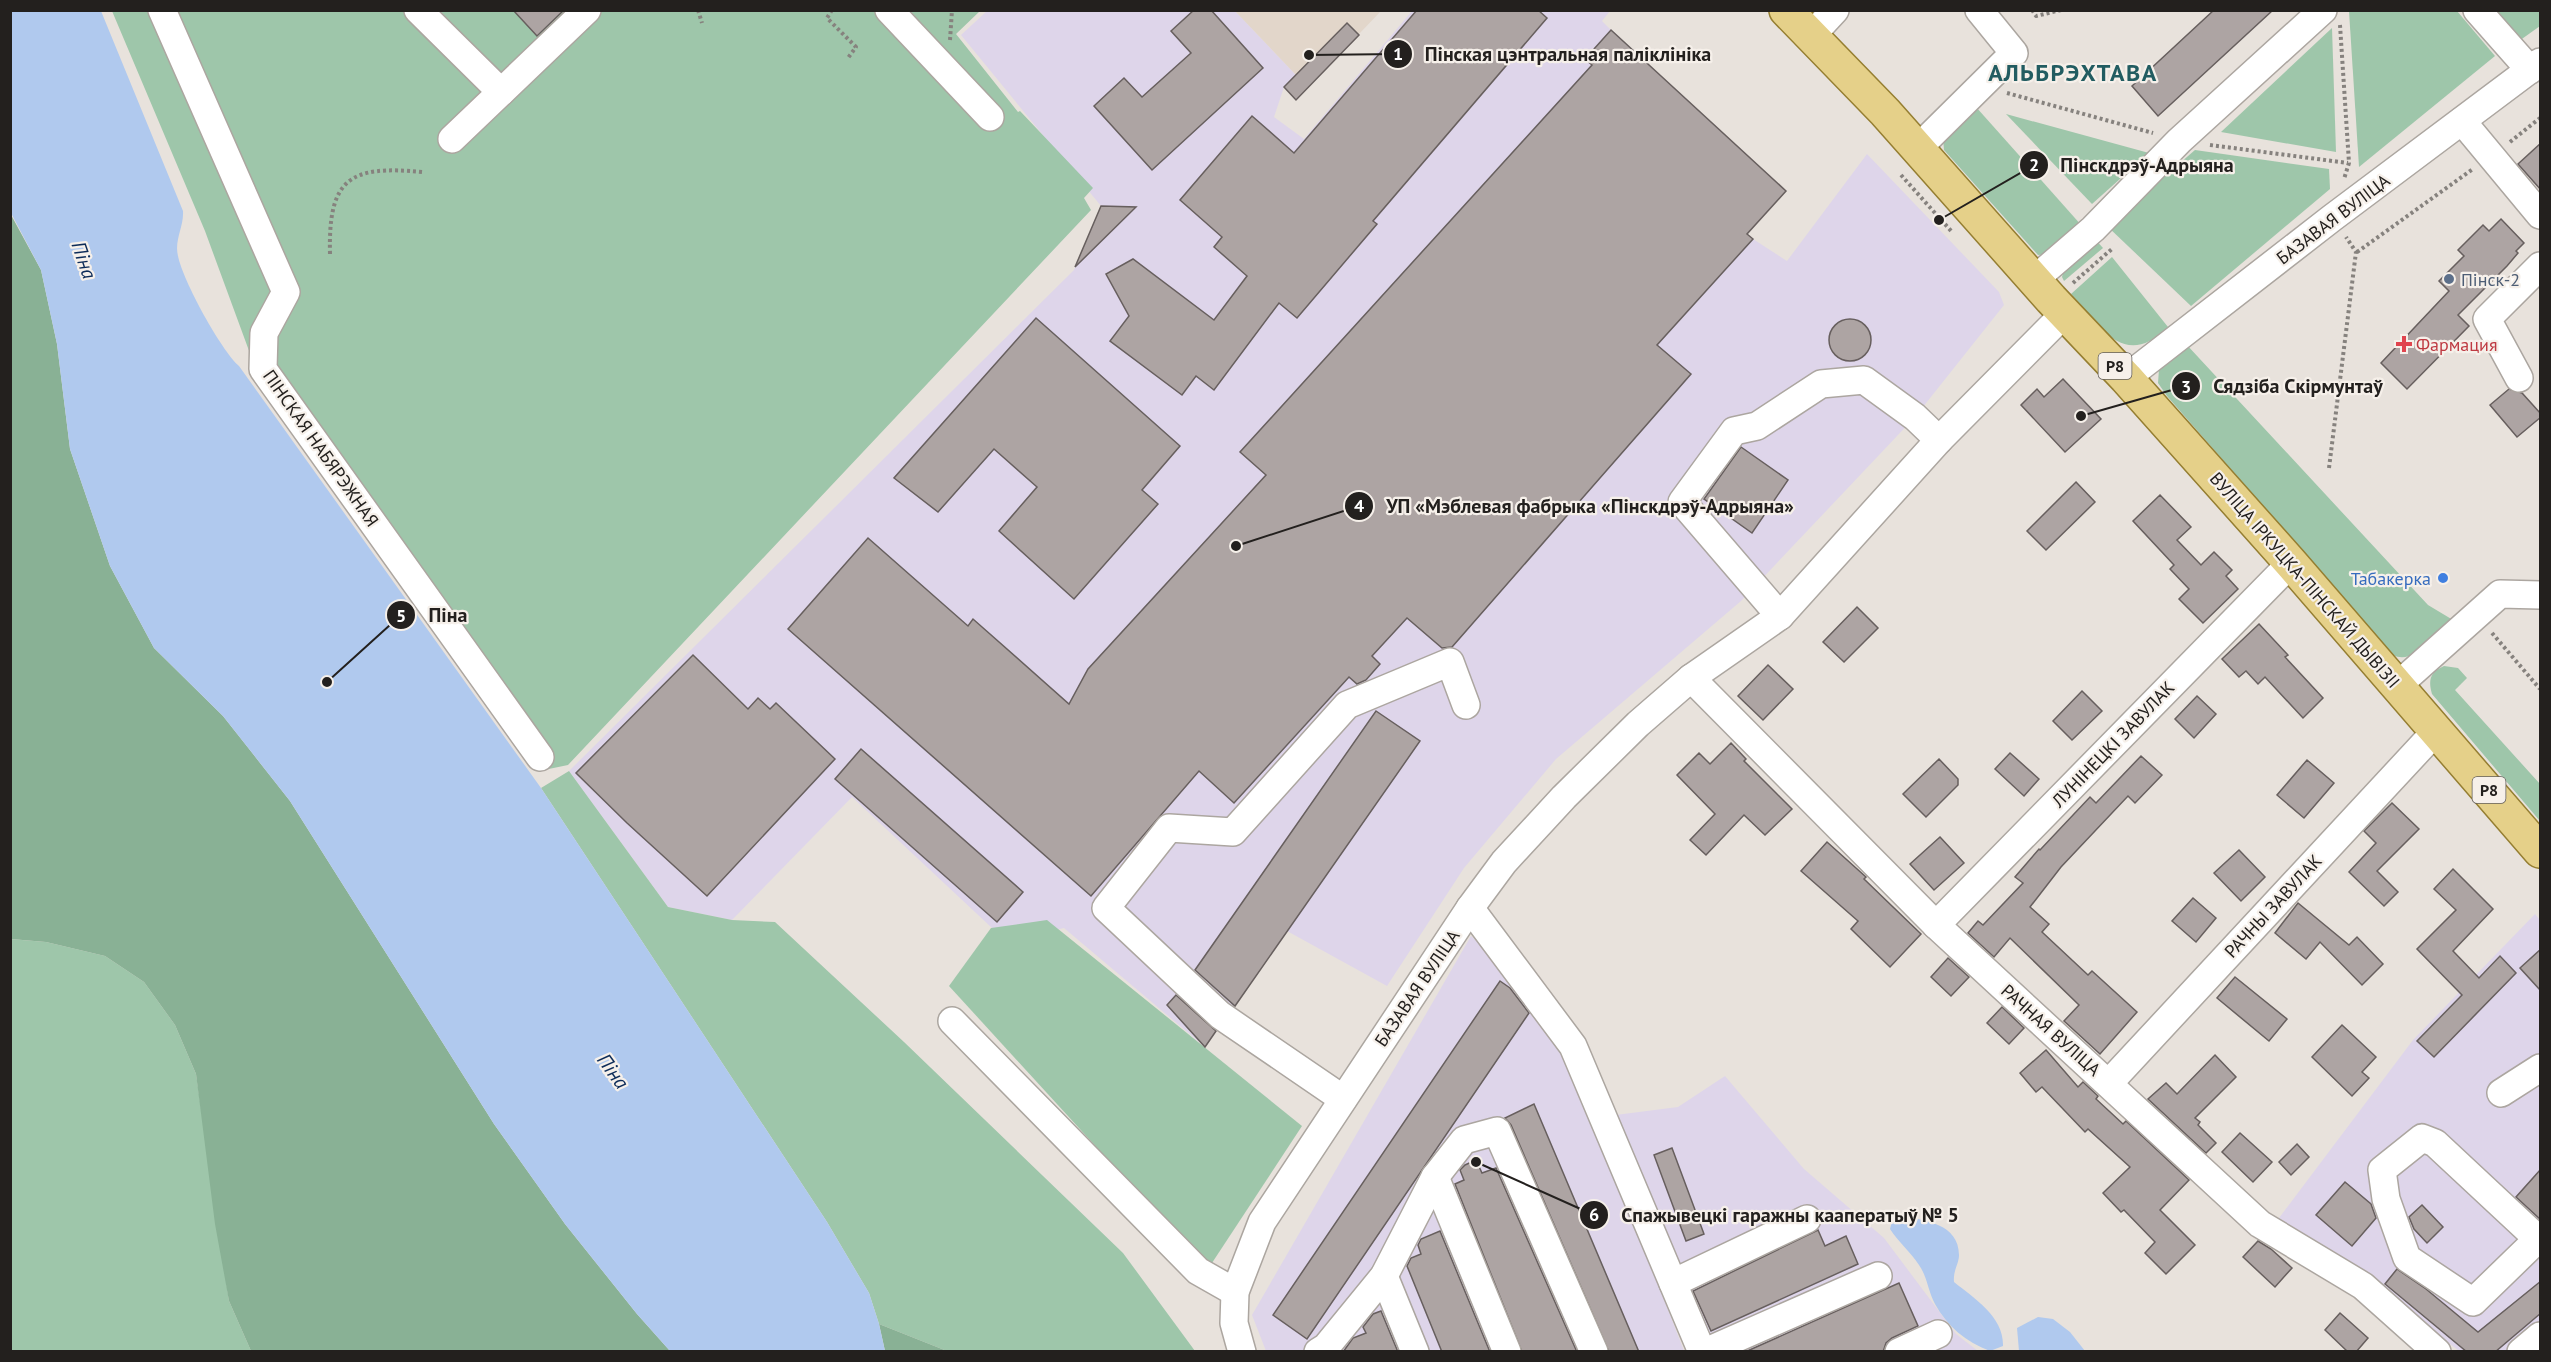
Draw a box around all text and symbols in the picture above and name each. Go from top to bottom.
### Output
callout: Пінская цэнтральная паліклініка [1383,35,1723,73]
text: Пінская цэнтральная паліклініка [1425,41,1711,67]
text: 1 [1393,42,1403,65]
district label: АЛЬБРЭХТАВА [1988,57,2158,88]
callout: Пінскдрэў-Адрыяна [2019,146,2246,184]
text: Пінскдрэў-Адрыяна [2060,152,2234,178]
text: 2 [2029,153,2039,176]
street label: БАЗАВАЯ ВУЛІЦА [2272,169,2395,269]
water label: Піна [66,238,103,282]
place label: Пінск-2 [2461,268,2520,291]
marker: Пінск-2 [2442,272,2456,286]
place label: Фармация [2416,333,2498,356]
marker: Фармация [2397,337,2411,351]
road number: Р8 [2098,353,2132,379]
street label: ПІНСКАЯ НАБЯРЭЖНАЯ [258,365,384,531]
callout: Сядзіба Скірмунтаў [2171,367,2395,405]
text: Сядзіба Скірмунтаў [2213,373,2383,399]
text: 3 [2181,375,2191,398]
street label: ВУЛІЦА ІРКУЦКА-ПІНСКАЙ ДЫВІЗІІ [2205,467,2405,693]
callout: УП «Мэблевая фабрыка «Пінскдрэў-Адрыяна» [1344,487,1806,525]
text: УП «Мэблевая фабрыка «Пінскдрэў-Адрыяна» [1385,493,1794,519]
text: 4 [1354,494,1364,517]
place label: Табакерка [2351,567,2431,590]
marker: Табакерка [2436,571,2450,585]
callout: Піна [386,596,479,634]
text: Піна [429,602,467,628]
text: 5 [396,604,406,627]
street label: ЛУНІНЕЦКІ ЗАВУЛАК [2046,676,2179,813]
road number: Р8 [2472,777,2506,803]
street label: РАЧНЫ ЗАВУЛАК [2219,850,2327,962]
street label: БАЗАВАЯ ВУЛІЦА [1369,925,1465,1051]
street label: РАЧНАЯ ВУЛІЦА [1996,979,2106,1081]
water label: Піна [591,1048,635,1094]
callout: Спажывецкі гаражны кааператыў № 5 [1579,1196,1971,1234]
text: Спажывецкі гаражны кааператыў № 5 [1621,1202,1959,1228]
text: 6 [1589,1203,1599,1226]

